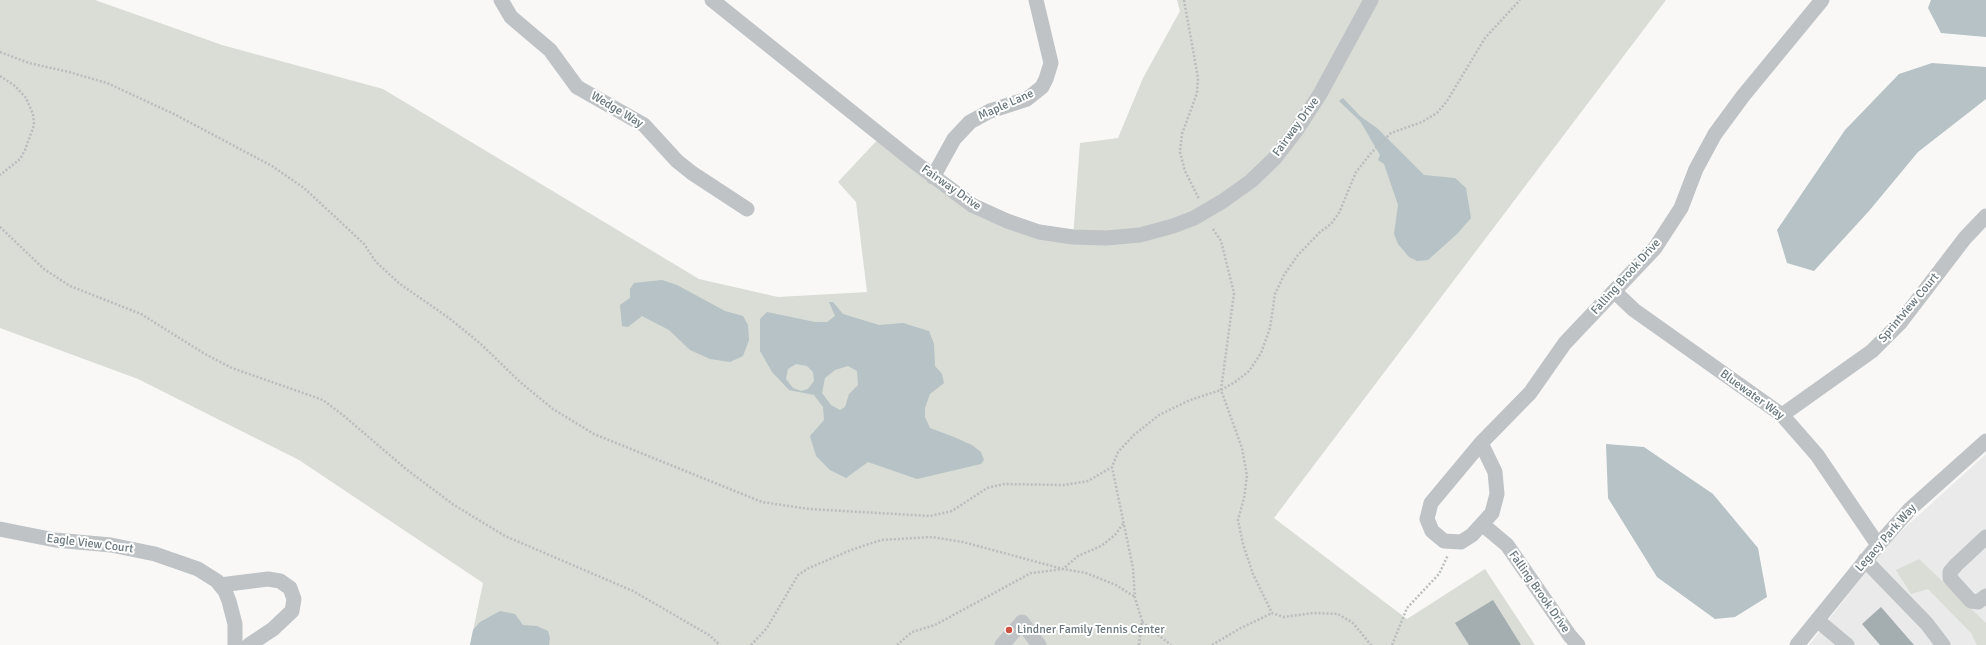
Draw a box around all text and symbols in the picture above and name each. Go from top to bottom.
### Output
street label: Maple Lane [976,86,1036,124]
street label: Wedge Way [588,89,646,131]
street label: Fairway Drive [1270,95,1322,159]
street label: Fairway Drive [918,162,984,214]
street label: Falling Brook Drive [1588,236,1664,318]
street label: Sprintview Court [1876,270,1942,346]
street label: Bluewater Way [1717,367,1787,423]
street label: Legacy Park Way [1853,501,1919,575]
street label: Eagle View Court [46,532,134,556]
street label: Falling Brook Drive [1505,548,1573,636]
place label: Lindner Family Tennis Center [1017,623,1165,637]
marker: Lindner Family Tennis Center [1004,625,1014,635]

